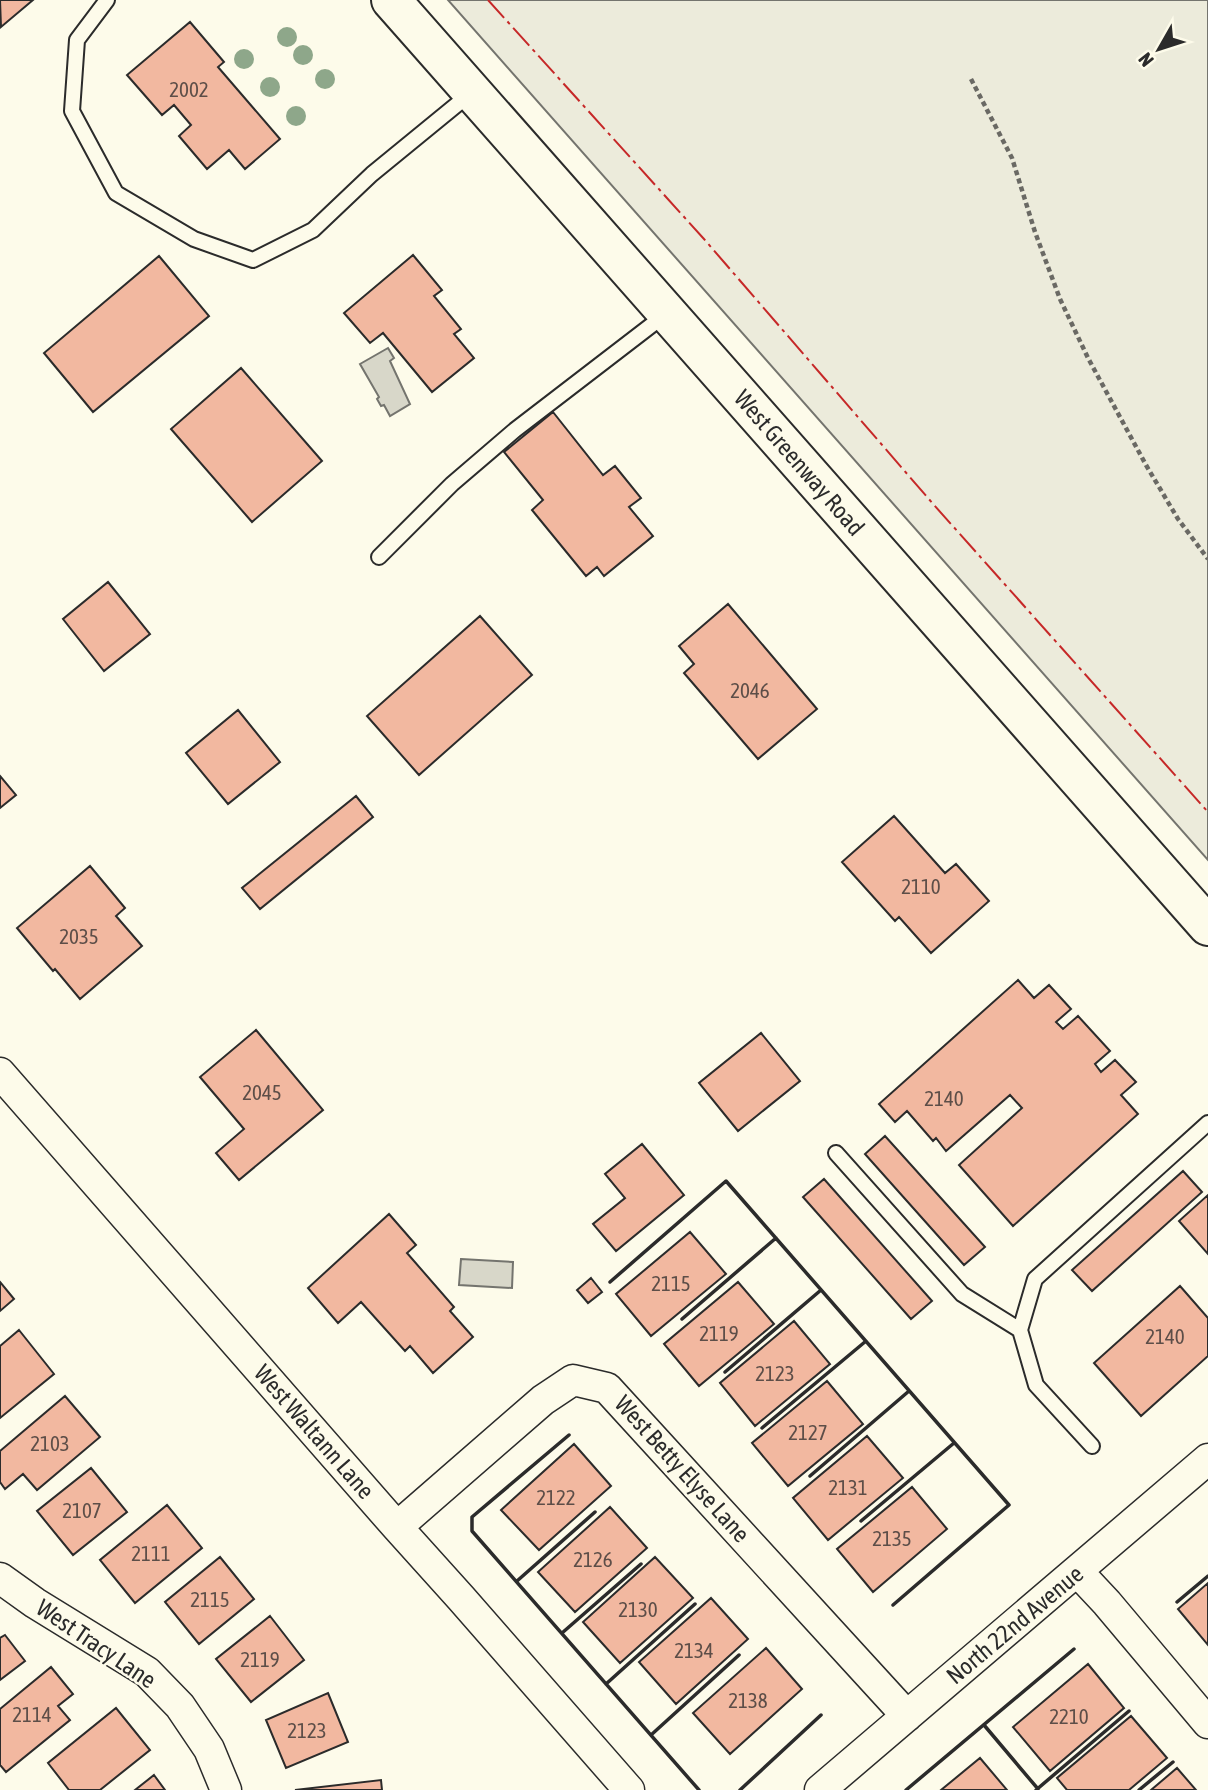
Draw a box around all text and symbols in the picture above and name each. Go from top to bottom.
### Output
north arrow [1124,14,1194,84]
text: N [1134,48,1158,71]
house number: 2002 [169,77,209,101]
street label: West Greenway Road [729,385,870,541]
house number: 2046 [730,678,770,702]
house number: 2110 [901,874,941,898]
house number: 2035 [59,924,99,948]
house number: 2045 [242,1080,282,1104]
house number: 2140 [924,1086,964,1110]
house number: 2115 [651,1271,691,1295]
house number: 2119 [699,1321,739,1345]
house number: 2140 [1145,1324,1185,1348]
street label: West Waltann Lane [249,1359,380,1504]
house number: 2123 [755,1361,795,1385]
street label: West Betty Elyse Lane [610,1390,755,1547]
house number: 2127 [788,1420,828,1444]
house number: 2103 [30,1431,70,1455]
house number: 2131 [828,1475,868,1499]
house number: 2122 [536,1485,576,1509]
house number: 2107 [62,1498,102,1522]
house number: 2135 [872,1526,912,1550]
house number: 2111 [131,1541,171,1565]
house number: 2126 [573,1547,613,1571]
street label: North 22nd Avenue [941,1560,1088,1689]
house number: 2115 [190,1587,230,1611]
street label: West Tracy Lane [31,1594,161,1693]
house number: 2130 [618,1597,658,1621]
house number: 2134 [674,1638,714,1662]
house number: 2119 [240,1647,280,1671]
house number: 2138 [728,1688,768,1712]
house number: 2114 [12,1702,52,1726]
house number: 2210 [1049,1704,1089,1728]
house number: 2123 [287,1718,327,1742]

